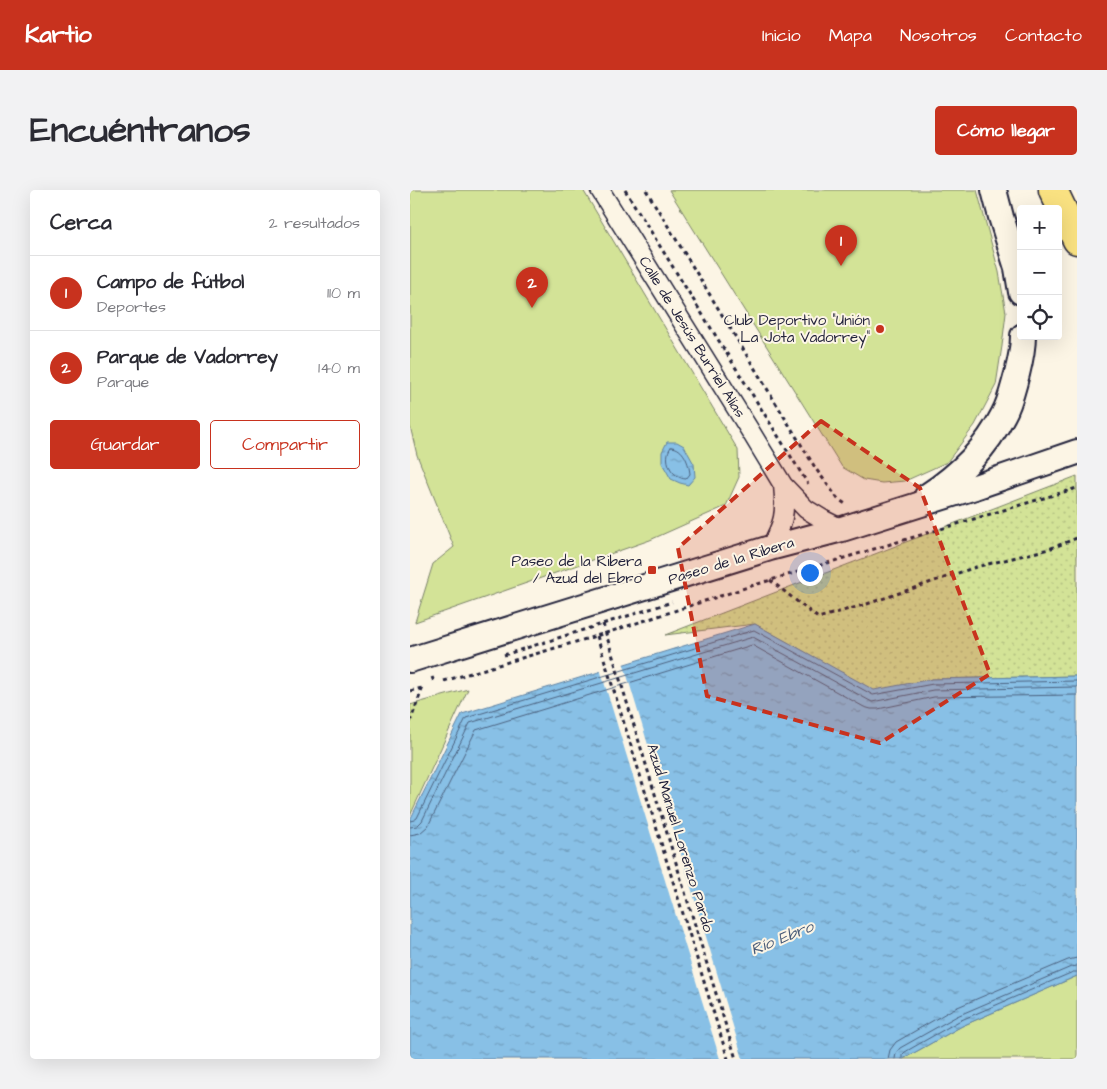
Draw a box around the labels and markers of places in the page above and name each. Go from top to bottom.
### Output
pin: 1 [825,225,857,266]
pin: 2 [516,267,548,308]
place label: Club Deportivo "Unión La Jota Vadorrey" [724,310,870,349]
marker: Club Deportivo "Unión La Jota Vadorrey" [874,323,886,335]
place label: Paseo de la Ribera / Azud del Ebro [511,551,643,589]
marker: Paseo de la Ribera / Azud del Ebro [646,564,658,576]

